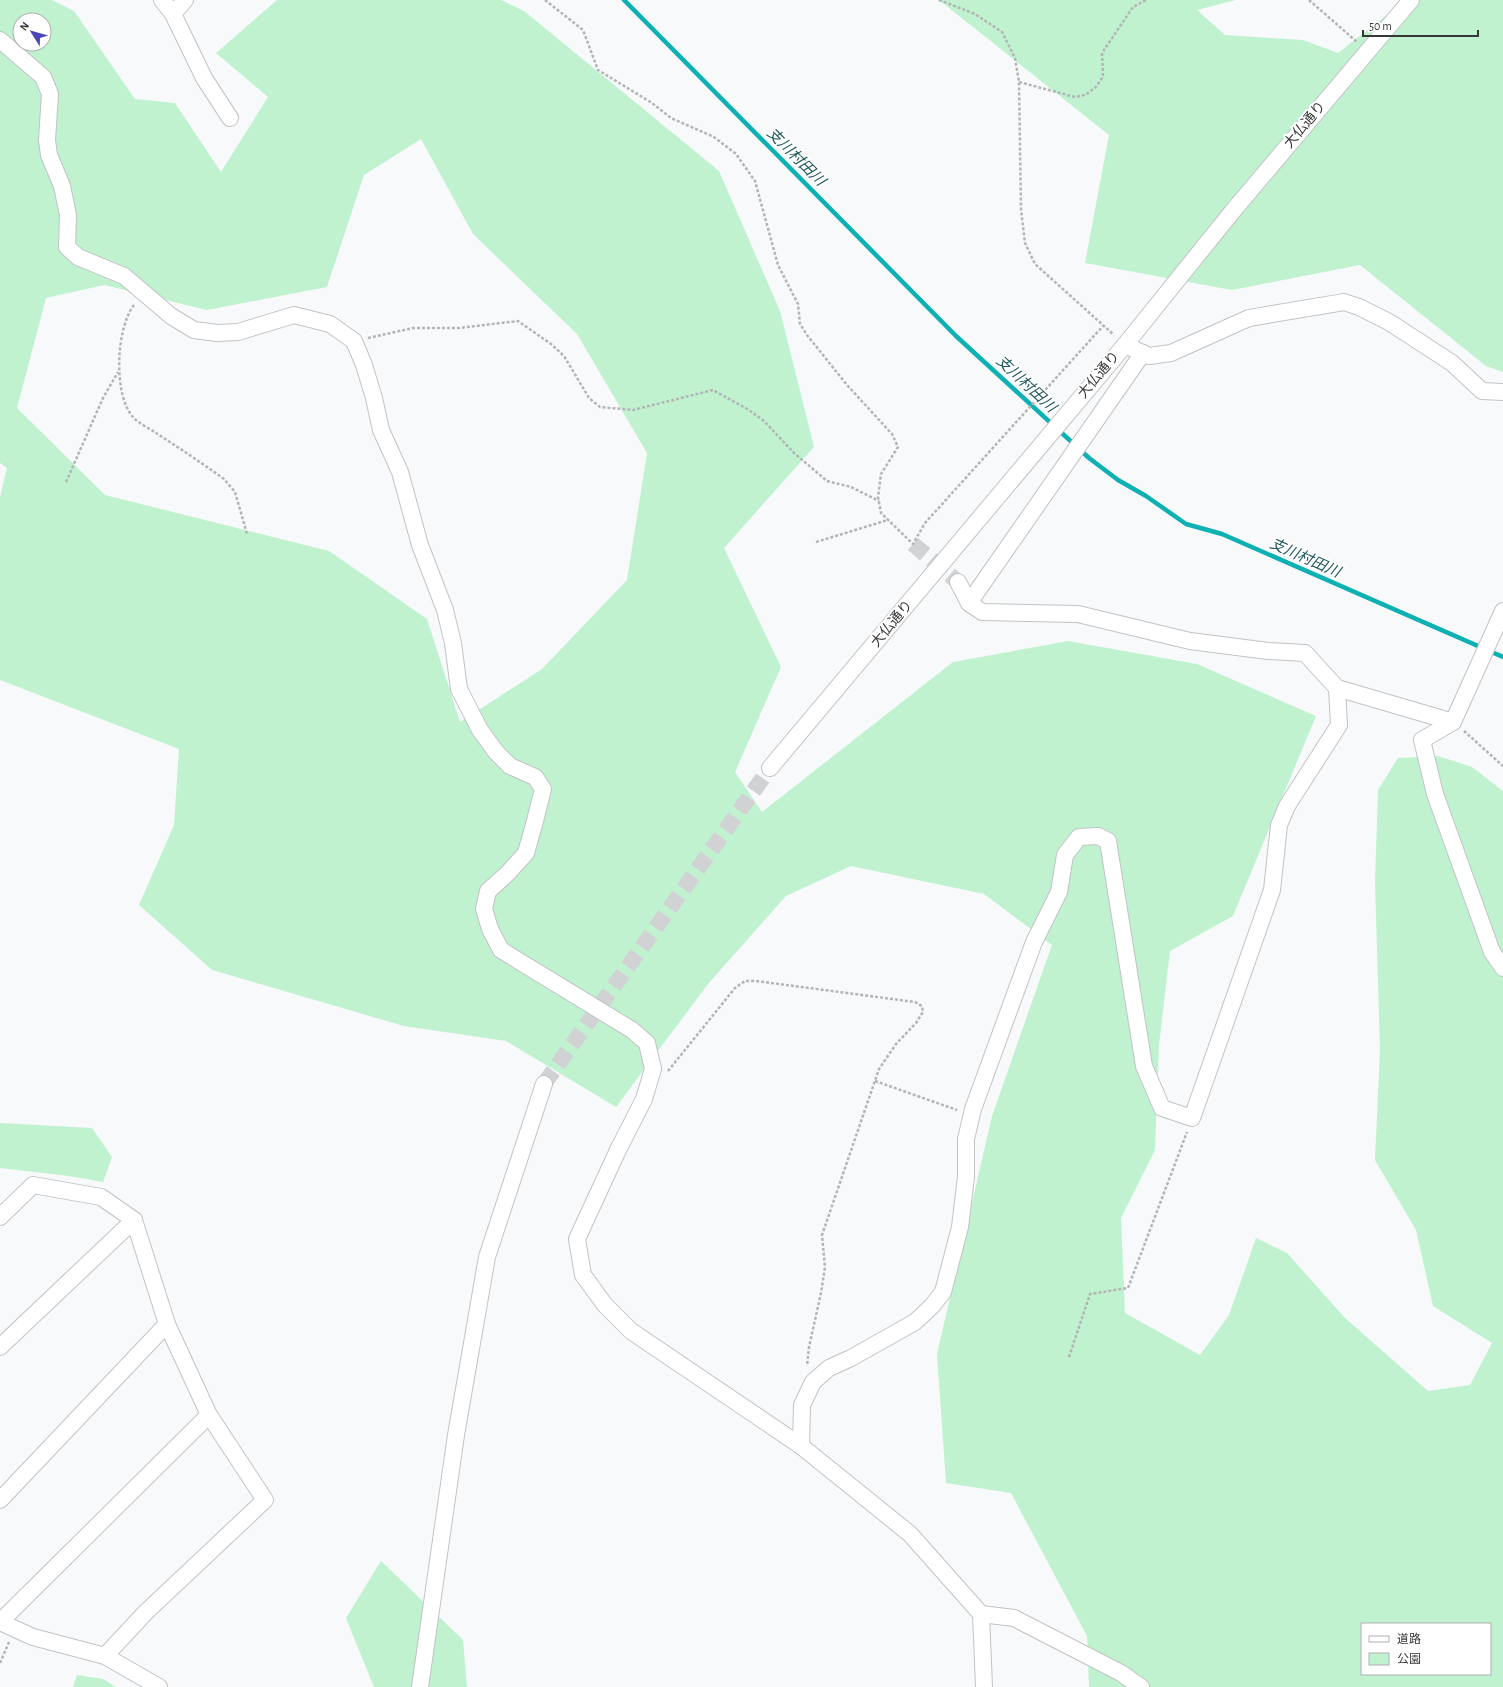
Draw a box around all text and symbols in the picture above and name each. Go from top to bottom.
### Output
north arrow [12,12,52,52]
scale bar [1363,12,1478,38]
text: N [18,20,31,33]
text: 50 m [1369,20,1392,32]
street label: 大仏通り [1281,98,1328,151]
water label: 支川村田川 [764,124,830,190]
street label: 大仏通り [1075,348,1122,401]
water label: 支川村田川 [993,352,1061,416]
water label: 支川村田川 [1268,535,1345,581]
street label: 大仏通り [868,597,915,650]
legend [1361,1623,1491,1675]
text: 道路 [1397,1632,1421,1645]
text: 公園 [1397,1653,1421,1665]

